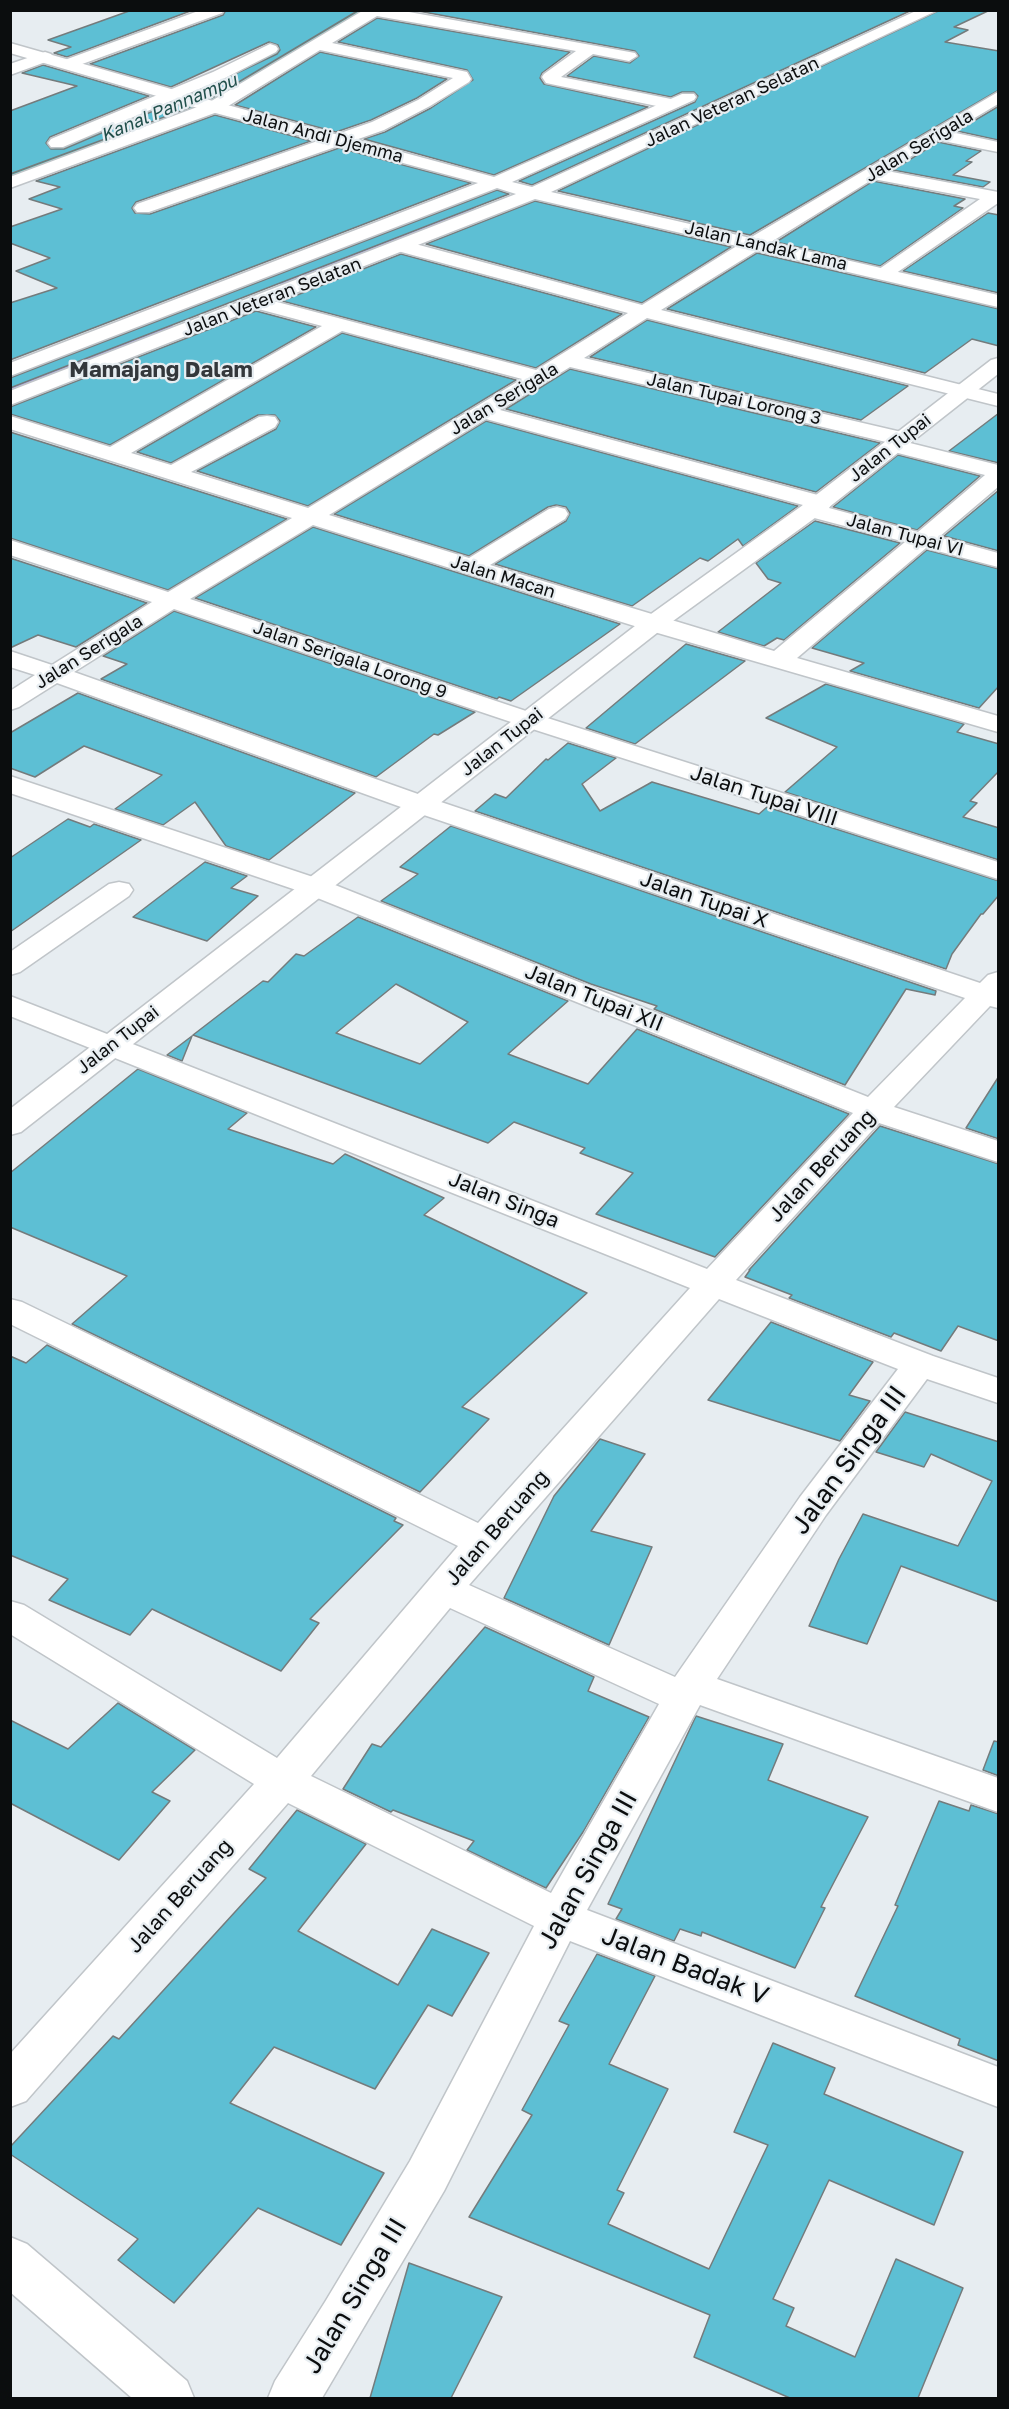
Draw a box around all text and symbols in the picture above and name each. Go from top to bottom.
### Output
street label: Jalan Veteran Selatan [642,52,822,152]
water label: Kanal Pannampu [98,70,240,146]
street label: Jalan Andi Djemma [240,104,406,168]
street label: Jalan Serigala [861,105,977,187]
street label: Jalan Landak Lama [683,217,849,275]
street label: Jalan Veteran Selatan [180,253,364,341]
district label: Mamajang Dalam [69,357,253,383]
street label: Jalan Serigala [446,358,562,440]
street label: Jalan Tupai Lorong 3 [645,368,823,430]
street label: Jalan Tupai [845,409,935,487]
street label: Jalan Tupai VI [844,509,966,561]
street label: Jalan Macan [448,551,558,603]
street label: Jalan Serigala [31,610,147,694]
street label: Jalan Serigala Lorong 9 [250,617,450,703]
street label: Jalan Tupai [457,703,547,781]
street label: Jalan Tupai VIII [687,760,841,832]
street label: Jalan Tupai X [637,866,771,934]
street label: Jalan Tupai XII [521,959,667,1037]
street label: Jalan Tupai [73,1001,163,1079]
street label: Jalan Beruang [763,1104,881,1228]
street label: Jalan Singa [445,1166,563,1234]
street label: Jalan Singa III [785,1380,913,1540]
street label: Jalan Beruang [440,1465,554,1591]
street label: Jalan Singa III [532,1786,644,1954]
street label: Jalan Beruang [122,1834,238,1958]
street label: Jalan Badak V [597,1920,773,2012]
street label: Jalan Singa III [296,2213,414,2379]

